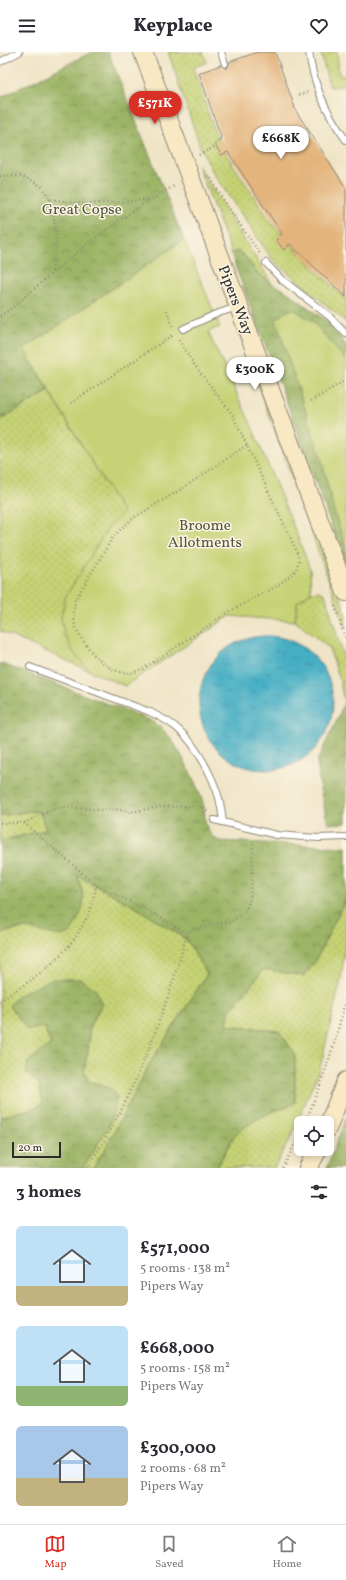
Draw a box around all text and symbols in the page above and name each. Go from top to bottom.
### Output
text: Keyplace [134,14,212,39]
icon: menu [16,15,38,37]
icon: heart [308,15,330,37]
pin: £571K [127,91,183,125]
text: £571K [138,95,172,113]
pin: £668K [253,126,309,160]
text: £668K [262,130,300,148]
park label: Great Copse [42,200,122,221]
street label: Pipers Way [212,263,258,339]
pin: £300K [227,357,283,391]
text: £300K [235,361,275,379]
park label: Broome Allotments [168,516,242,554]
map controls [294,1116,334,1156]
button: locate [294,1116,334,1156]
scale bar [12,1140,61,1159]
text: 20 m [18,1141,42,1156]
text: 3 homes [16,1181,81,1204]
icon: filters [308,1181,330,1203]
text: £571,000 [140,1237,210,1260]
icon: home [48,1242,96,1290]
text: 5 rooms · 138 m² [140,1260,230,1278]
text: Pipers Way [140,1278,204,1296]
text: £668,000 [140,1337,214,1360]
icon: home [48,1342,96,1390]
text: 5 rooms · 158 m² [140,1360,230,1378]
text: Pipers Way [140,1378,204,1396]
text: £300,000 [140,1437,216,1460]
icon: home [48,1442,96,1490]
text: 2 rooms · 68 m² [140,1460,226,1478]
text: Pipers Way [140,1478,204,1496]
tab: Map [44,1533,66,1572]
tab: Saved [155,1533,184,1572]
tab: Home [272,1533,302,1572]

